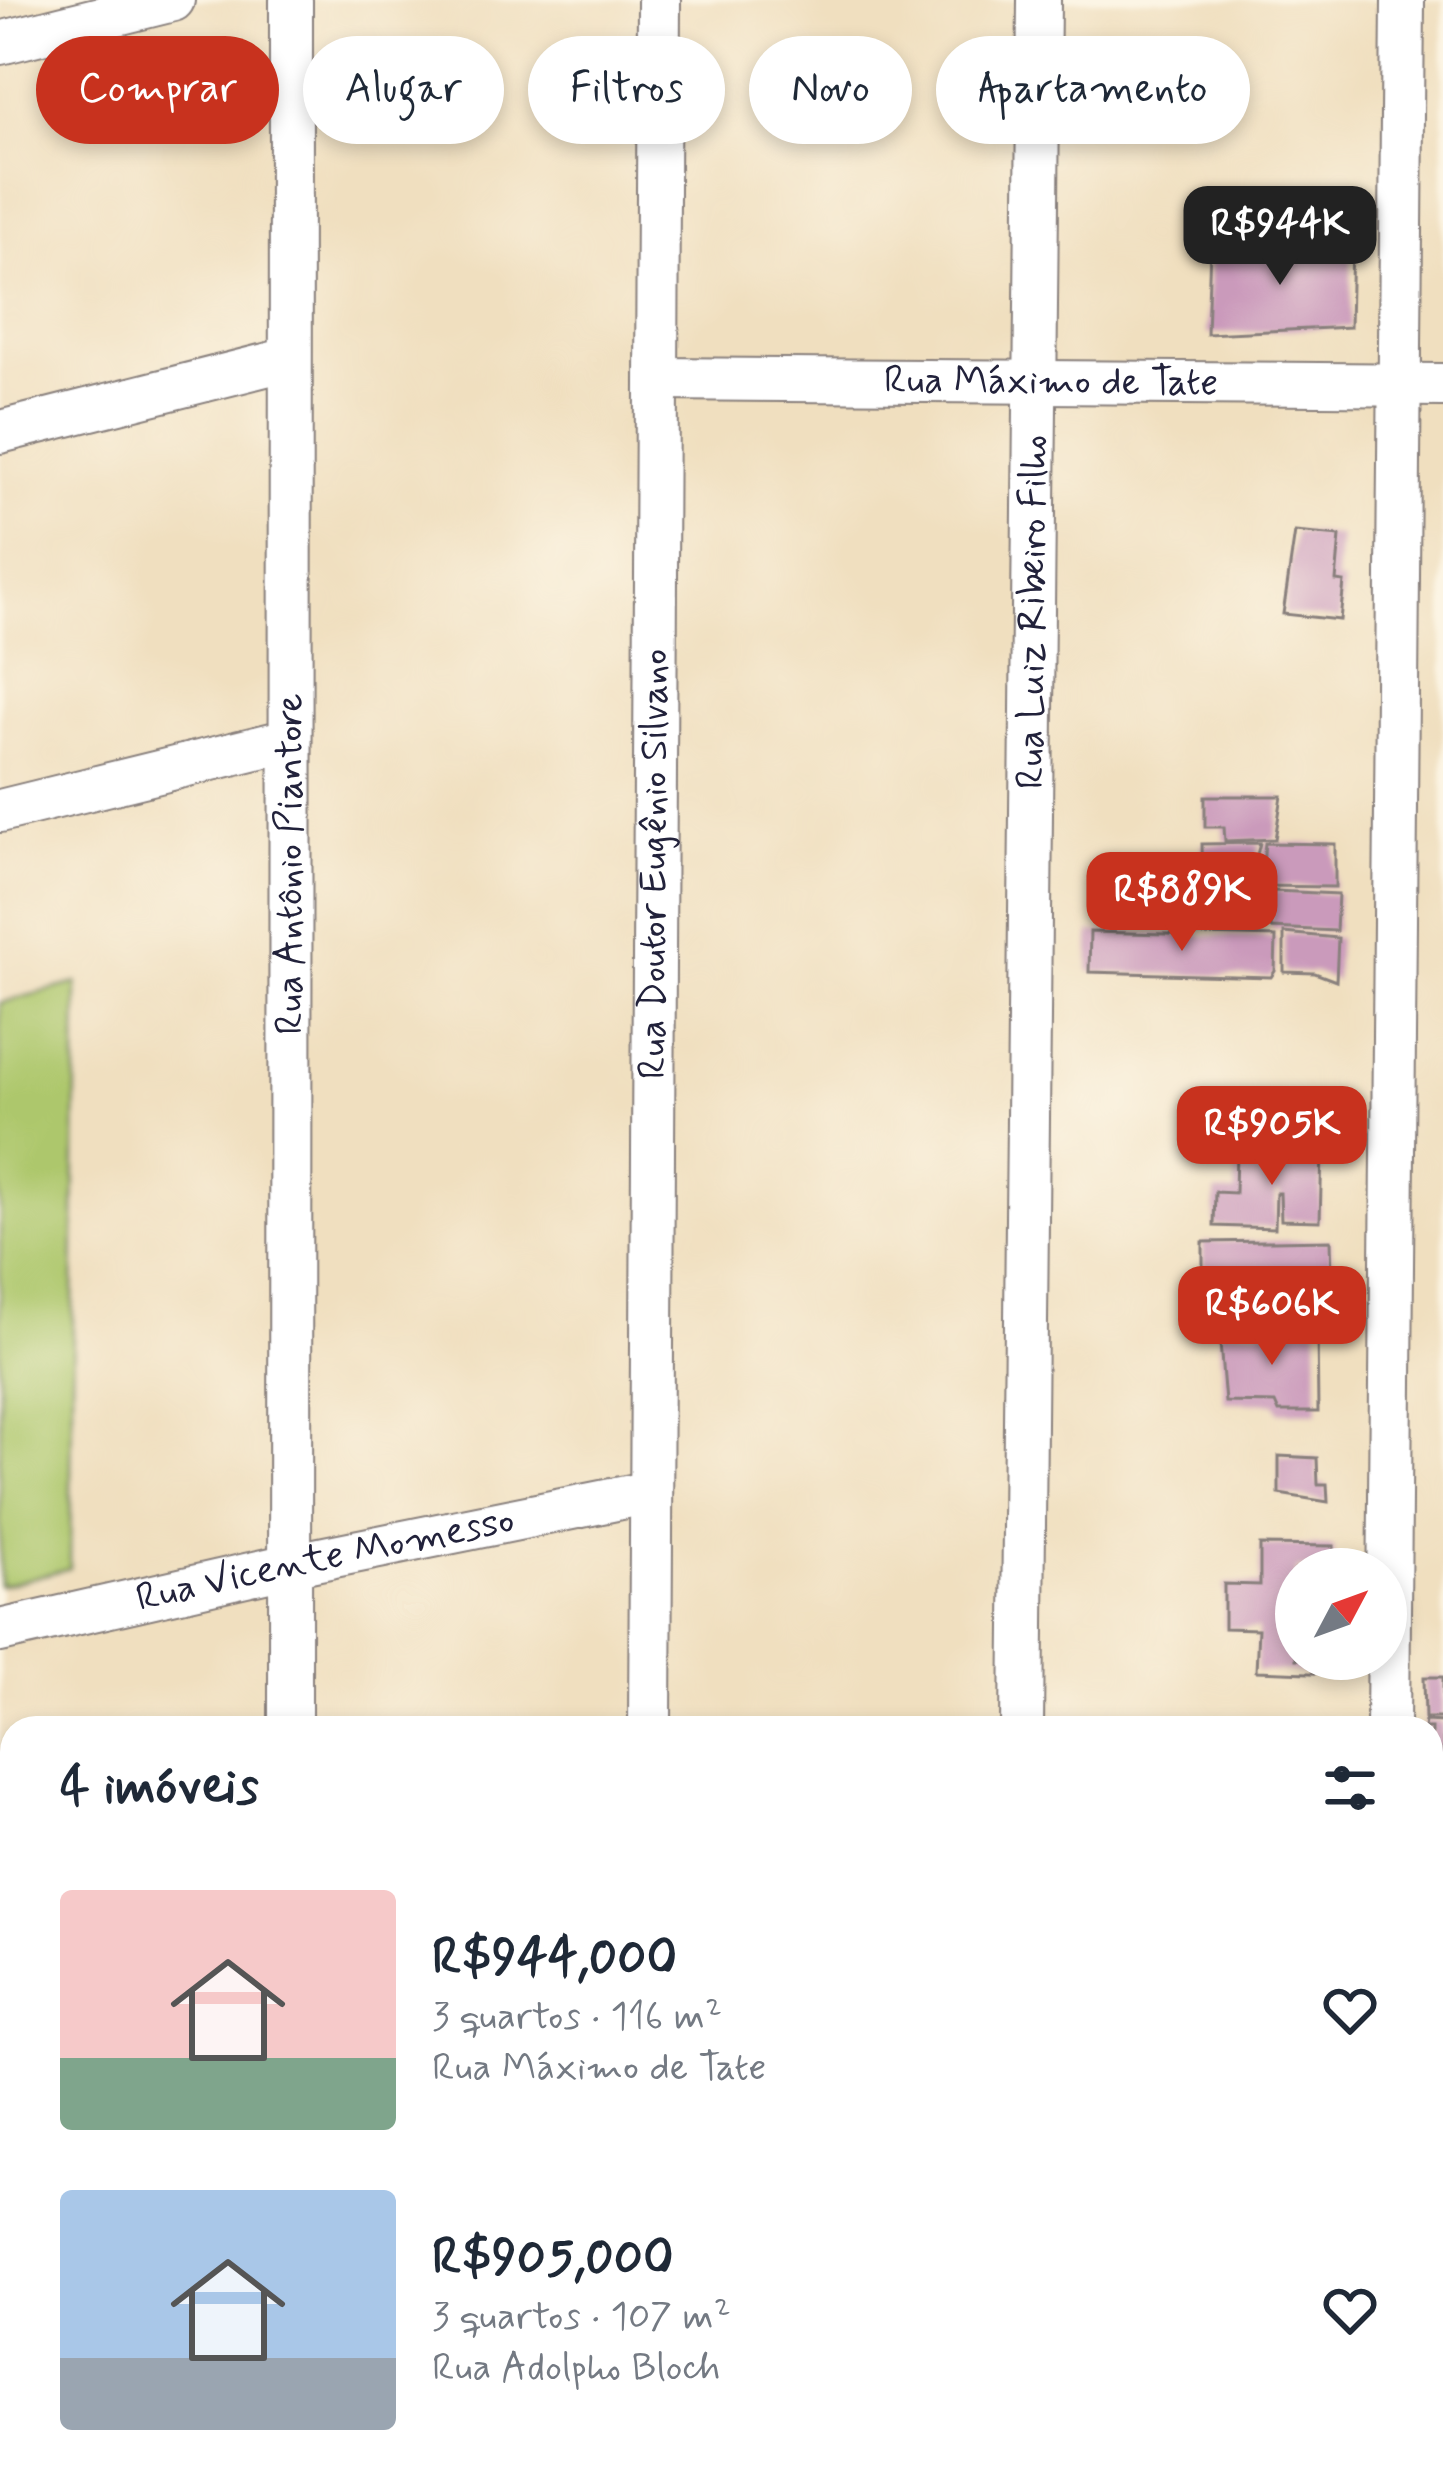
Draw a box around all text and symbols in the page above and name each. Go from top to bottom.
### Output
chip: Comprar [36,36,279,144]
chip: Alugar [303,36,504,144]
chip: Filtros [528,36,725,144]
chip: Novo [749,36,912,144]
chip: Apartamento [936,36,1250,144]
pin: R$944K [1182,186,1378,288]
text: R$944K [1211,199,1350,250]
street label: Rua Máximo de Tate [884,355,1218,409]
street label: Rua Luiz Ribeiro Filho [1006,435,1060,789]
street label: Rua Doutor Eugênio Silvano [628,649,681,1079]
street label: Rua Antônio Piantore [265,693,316,1035]
pin: R$889K [1084,852,1280,954]
text: R$889K [1113,865,1251,916]
pin: R$905K [1174,1086,1370,1188]
text: R$905K [1204,1099,1340,1150]
pin: R$606K [1174,1266,1370,1368]
text: R$606K [1205,1279,1339,1330]
street label: Rua Vicente Momesso [131,1495,519,1625]
north arrow [1275,1548,1407,1680]
map controls [1275,1548,1407,1680]
text: 4 imóveis [60,1755,259,1821]
icon: filters [1317,1755,1383,1821]
text: R$944,000 [432,1926,677,1992]
icon: home [156,1938,300,2082]
icon: heart [1317,1977,1383,2043]
text: 3 quartos · 116 m² [432,1992,722,2043]
text: Rua Máximo de Tate [432,2043,766,2094]
text: R$905,000 [432,2226,674,2292]
icon: home [156,2238,300,2382]
icon: heart [1317,2277,1383,2343]
text: 3 quartos · 107 m² [432,2292,731,2343]
text: Rua Adolpho Bloch [432,2343,721,2394]

